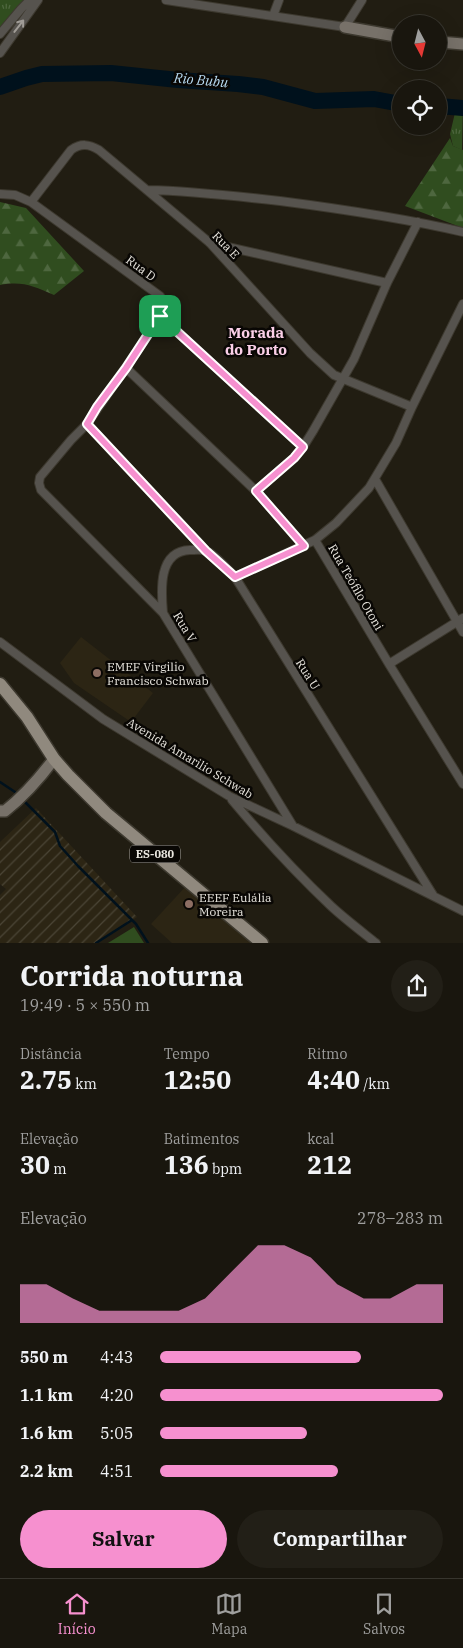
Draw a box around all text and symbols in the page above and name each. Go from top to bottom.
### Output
north arrow [392,15,448,70]
map controls [392,15,447,135]
one-way arrow [14,20,25,33]
water label: Rio Bubu [172,69,229,91]
button: locate [392,80,447,135]
street label: Rua E [209,228,243,262]
street label: Rua D [123,252,159,284]
pin [139,295,181,337]
icon: arrive [146,302,174,330]
district label: Morada do Porto [225,323,287,359]
street label: Rua Teófilo Otoni [325,541,387,633]
street label: Rua V [170,609,200,645]
street label: Rua U [293,656,323,692]
place label: EMEF Virgilio Francisco Schwab [107,659,209,688]
marker: EMEF Virgilio Francisco Schwab [91,667,103,679]
street label: Avenida Amarilio Schwab [124,714,256,802]
road number: ES-080 [130,846,180,862]
place label: EEEF Eulália Moreira [199,890,272,919]
marker: EEEF Eulália Moreira [183,898,195,910]
text: Corrida noturna [20,957,244,994]
button: share [391,960,443,1012]
text: 19:49 · 5 × 550 m [20,995,150,1015]
text: Distância [20,1045,82,1063]
text: Tempo [164,1045,210,1063]
text: Ritmo [307,1045,347,1063]
text: 2.75 [20,1063,72,1096]
text: 12:50 [164,1063,231,1096]
text: 4:40 [307,1063,360,1096]
text: km [72,1075,97,1093]
text: /km [360,1075,390,1093]
text: Elevação [20,1130,78,1148]
text: Batimentos [164,1130,239,1148]
text: kcal [307,1130,334,1148]
text: 30 [20,1148,50,1181]
text: 136 [164,1148,209,1181]
text: 212 [307,1148,352,1181]
text: m [50,1160,67,1178]
text: bpm [209,1160,242,1178]
text: Elevação [20,1208,87,1228]
text: 278–283 m [357,1208,443,1228]
text: 550 m [20,1347,68,1367]
text: 4:43 [100,1347,133,1367]
text: 1.1 km [20,1385,73,1405]
text: 4:20 [100,1385,133,1405]
text: 1.6 km [20,1423,73,1443]
text: 5:05 [100,1423,133,1443]
text: 2.2 km [20,1461,73,1481]
text: 4:51 [100,1461,133,1481]
button: Salvar [20,1510,227,1568]
button: Compartilhar [237,1510,443,1568]
tab: Início [58,1590,96,1638]
tab: Mapa [211,1590,247,1638]
tab: Salvos [363,1590,405,1638]

